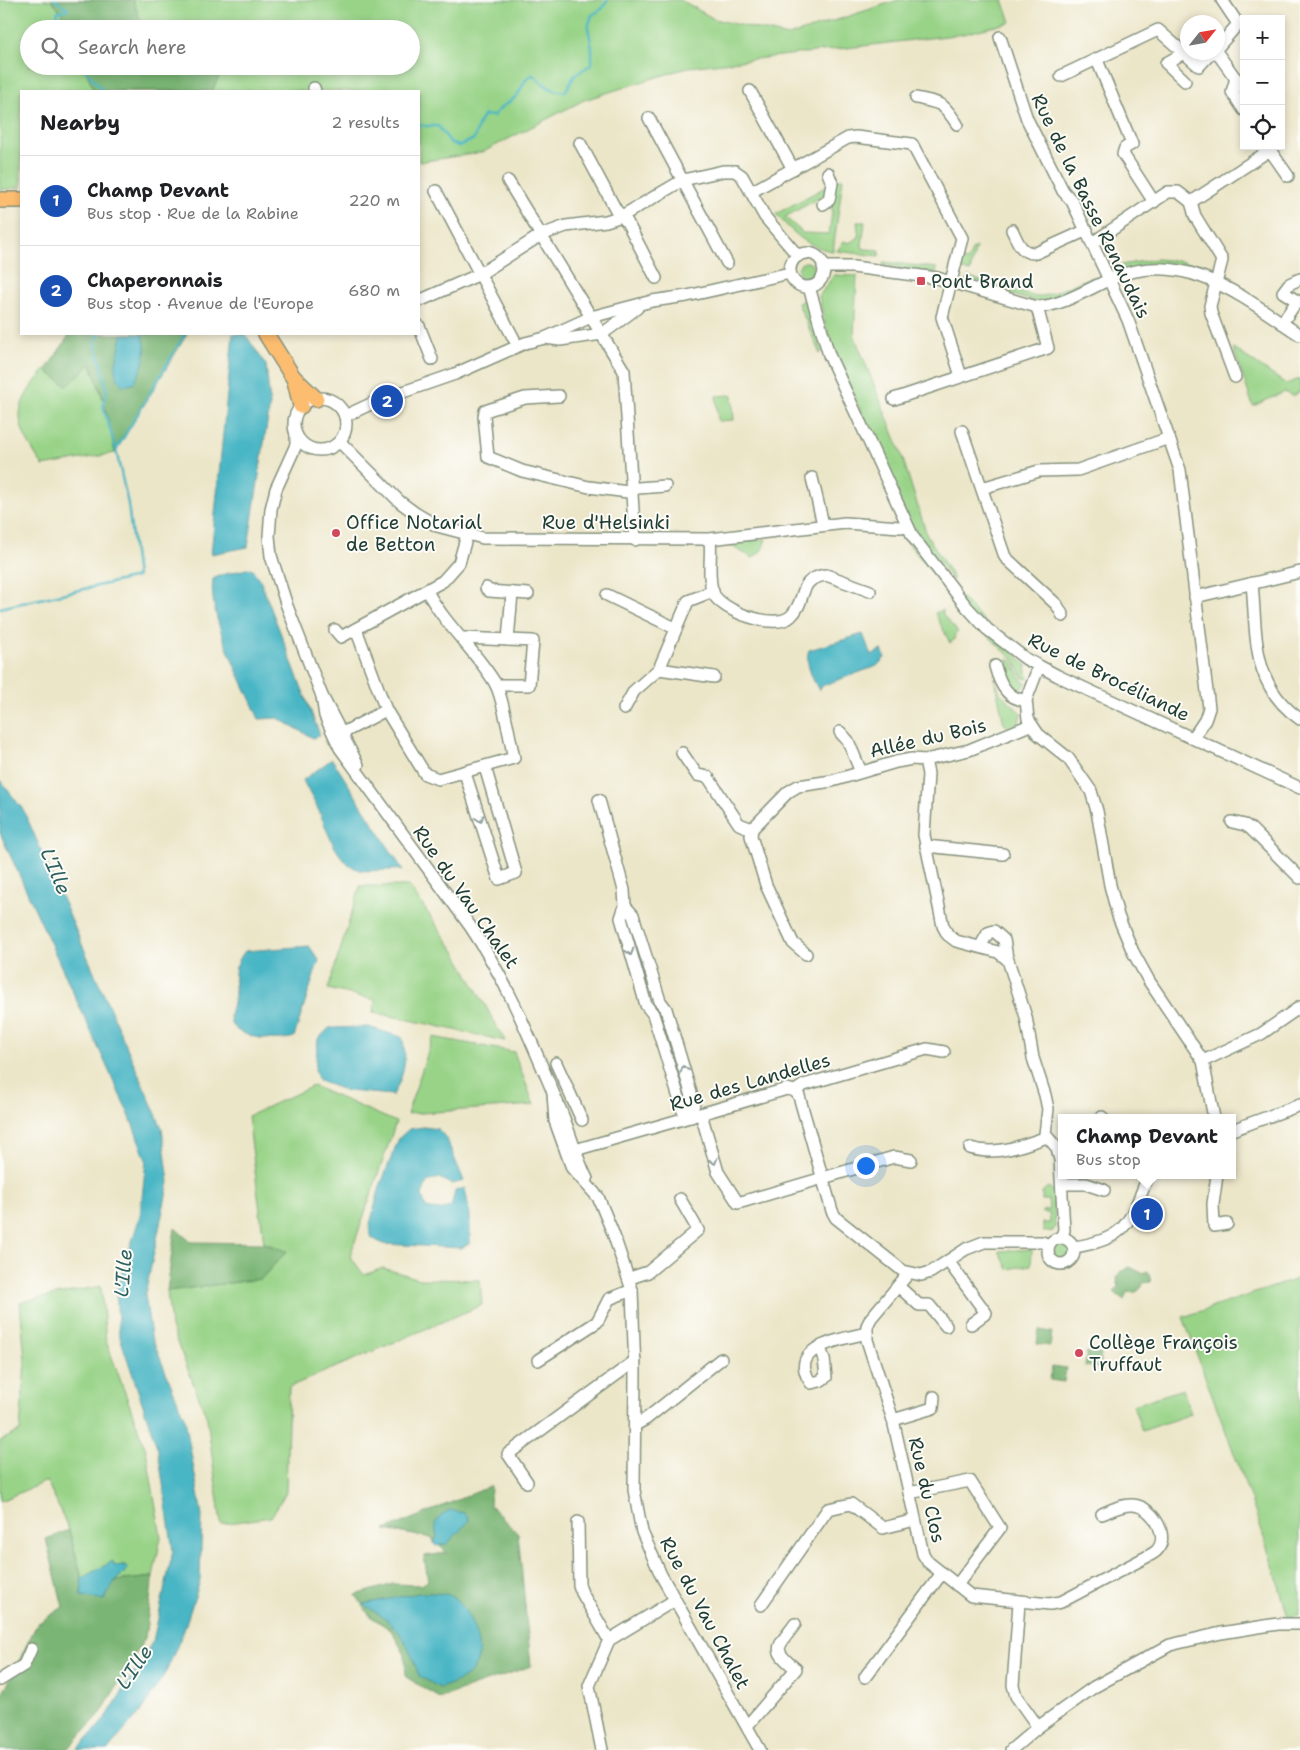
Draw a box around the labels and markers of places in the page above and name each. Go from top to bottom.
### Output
place label: Pont Brand [931,269,1033,294]
marker: Pont Brand [915,275,927,287]
pin: 2 [371,382,403,420]
place label: Office Notarial de Betton [346,510,482,557]
marker: Office Notarial de Betton [330,527,342,539]
pin: 1 [1131,1195,1163,1233]
place label: Collège François Truffaut [1089,1330,1238,1377]
marker: Collège François Truffaut [1073,1347,1085,1359]

